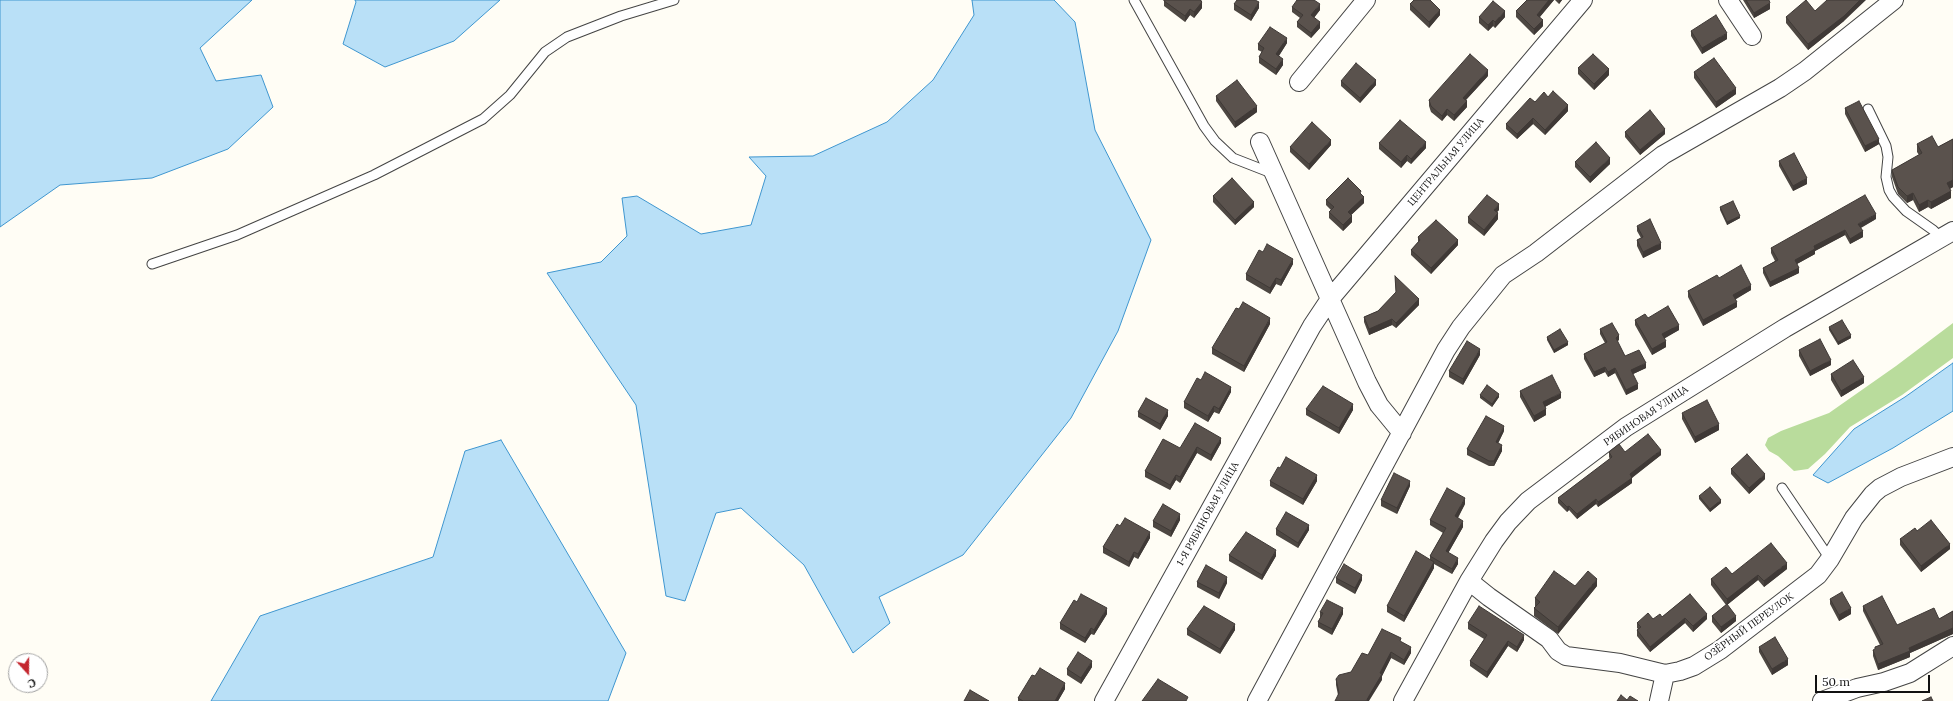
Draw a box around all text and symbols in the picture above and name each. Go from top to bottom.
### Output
street label: ЦЕНТРАЛЬНАЯ УЛИЦА [1406,115,1486,209]
street label: РЯБИНОВАЯ УЛИЦА [1602,383,1690,449]
street label: 1-Я РЯБИНОВАЯ УЛИЦА [1174,460,1242,568]
street label: ОЗЁРНЫЙ ПЕРЕУЛОК [1702,591,1796,663]
north arrow [8,653,48,693]
scale bar [1817,667,1932,693]
text: 50 m [1822,674,1850,689]
text: С [26,675,38,691]

